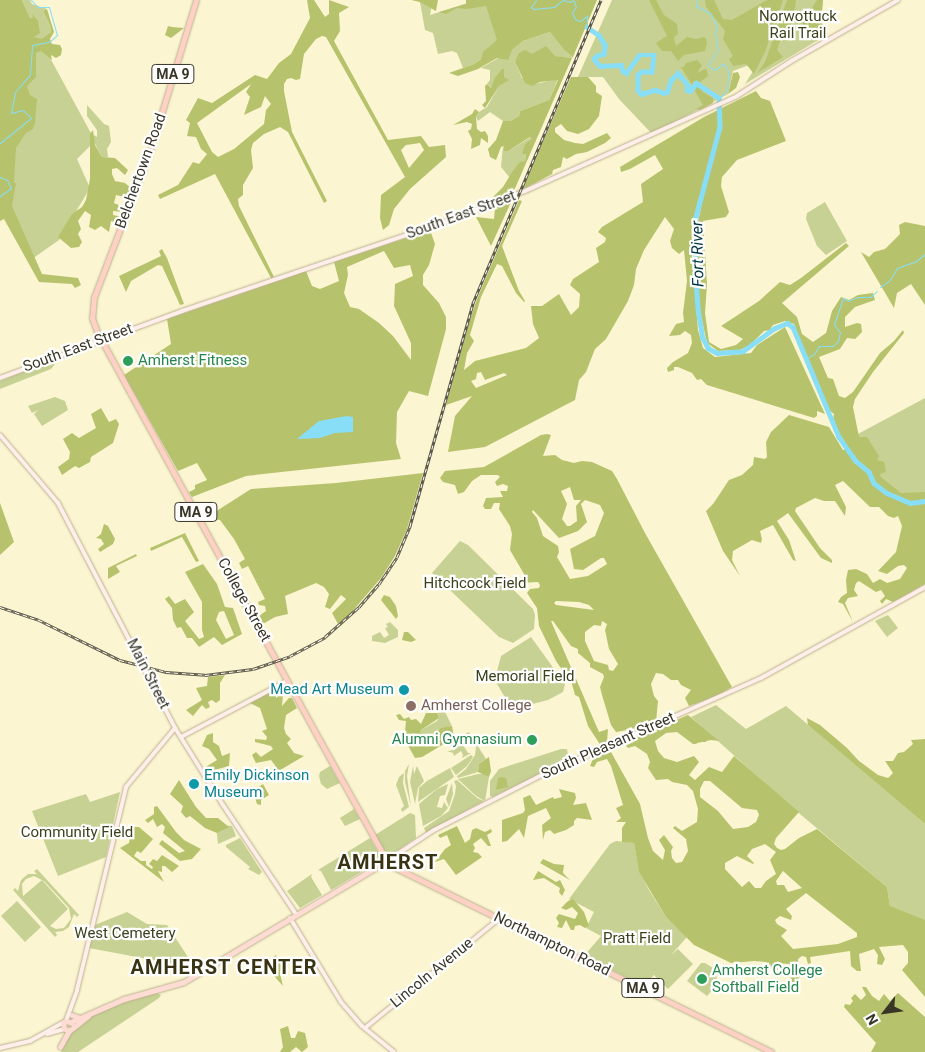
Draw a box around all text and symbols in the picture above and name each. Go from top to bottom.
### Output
park label: Norwottuck Rail Trail [759,7,837,42]
road number: MA 9 [150,62,196,86]
street label: Belchertown Road [112,111,170,231]
street label: South East Street [404,187,518,243]
water label: Fort River [688,221,708,287]
street label: South East Street [21,320,135,376]
place label: Amherst Fitness [138,352,247,370]
marker: Amherst Fitness [122,355,134,367]
road number: MA 9 [174,501,218,524]
street label: College Street [214,555,274,645]
park label: Hitchcock Field [424,575,526,593]
street label: Main Street [123,636,173,712]
park label: Memorial Field [475,668,575,686]
place label: Mead Art Museum [270,681,394,699]
marker: Mead Art Museum [398,684,410,696]
place label: Amherst College [421,697,532,715]
marker: Amherst College [405,700,417,712]
street label: South Pleasant Street [538,708,678,784]
place label: Alumni Gymnasium [392,731,522,749]
marker: Alumni Gymnasium [526,734,538,746]
place label: Emily Dickinson Museum [204,766,309,801]
marker: Emily Dickinson Museum [188,778,200,790]
park label: Community Field [21,824,133,842]
district label: AMHERST [337,850,439,874]
street label: Northampton Road [491,908,613,980]
park label: West Cemetery [74,925,176,943]
park label: Pratt Field [603,930,671,948]
street label: Lincoln Avenue [387,934,477,1012]
district label: AMHERST CENTER [129,955,319,979]
place label: Amherst College Softball Field [712,961,823,996]
marker: Amherst College Softball Field [696,973,708,985]
road number: MA 9 [620,976,666,1000]
north arrow [860,987,910,1037]
text: N [863,1011,881,1028]

